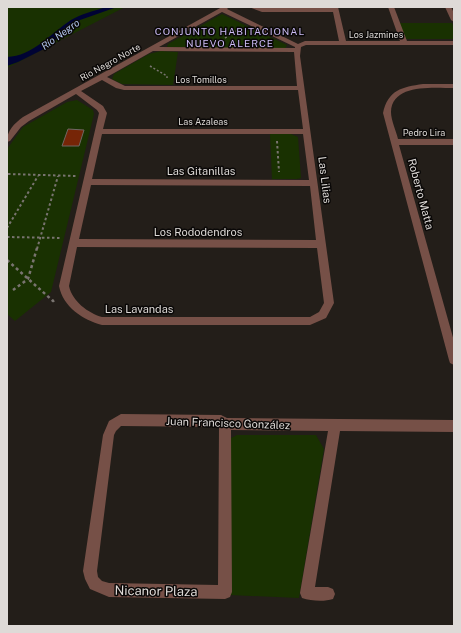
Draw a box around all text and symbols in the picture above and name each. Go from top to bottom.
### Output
water label: Río Negro [39,16,82,52]
district label: CONJUNTO HABITACIONAL NUEVO ALERCE [155,25,305,49]
street label: Los Jazmines [349,29,404,40]
street label: Rio Negro Norte [78,41,142,83]
street label: Los Tomillos [175,74,227,85]
street label: Las Azaleas [178,116,228,127]
street label: Pedro Lira [403,127,445,138]
street label: Las Lilias [316,156,334,205]
street label: Roberto Matta [406,157,436,231]
street label: Las Gitanillas [167,165,236,177]
street label: Los Rododendros [154,226,243,238]
street label: Las Lavandas [105,303,174,315]
street label: Juan Francisco González [166,415,290,431]
street label: Nicanor Plaza [114,583,198,599]

